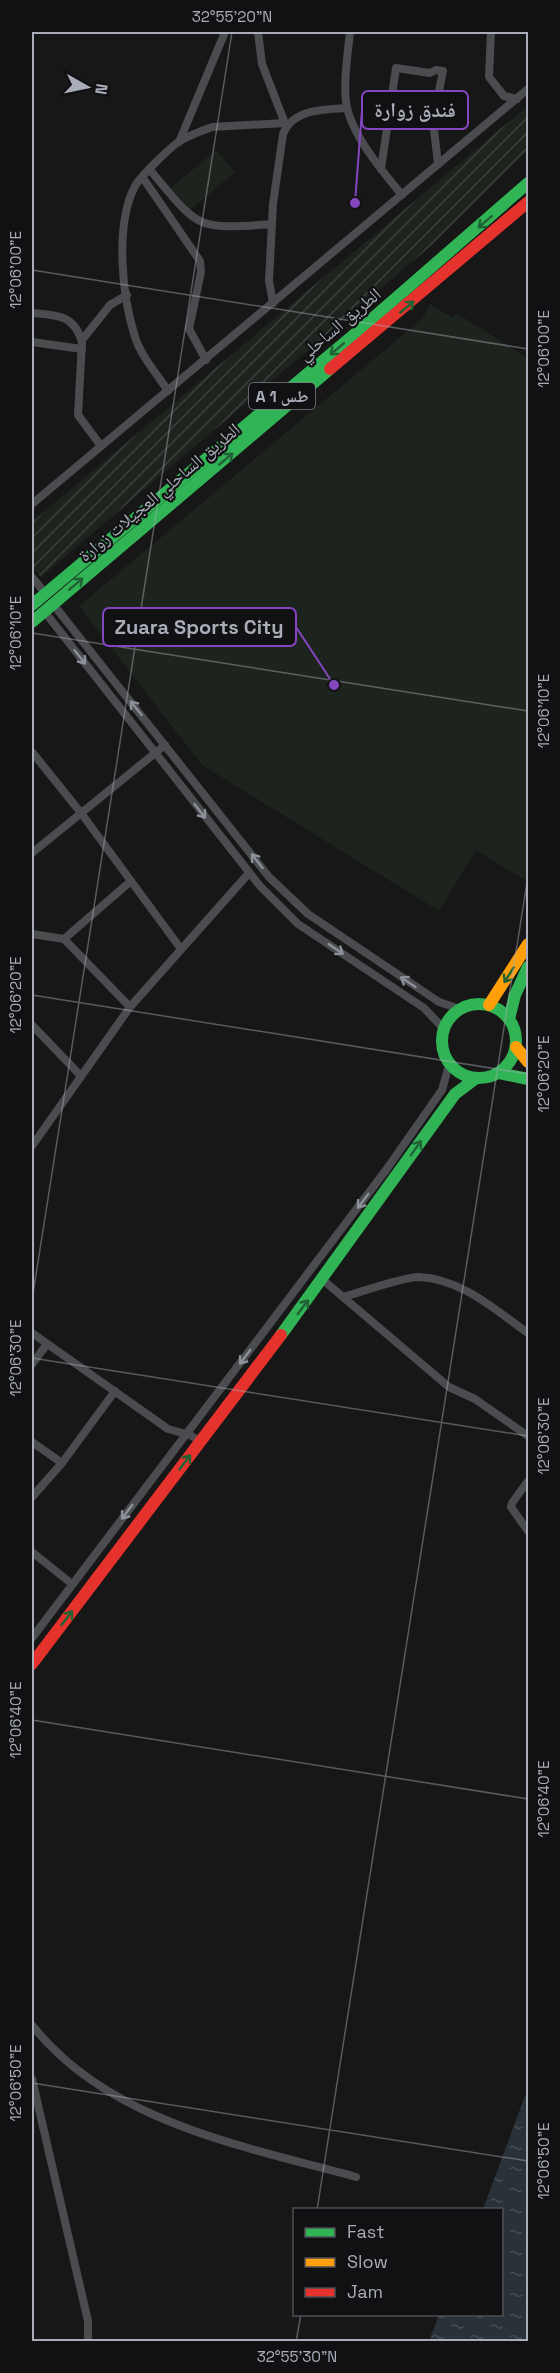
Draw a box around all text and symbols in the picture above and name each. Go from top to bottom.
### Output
text: 32°55'20"N [192,7,272,26]
north arrow [57,57,117,117]
text: N [90,82,113,96]
callout: فندق زوارة [362,91,468,129]
text: فندق زوارة [374,97,456,123]
one-way arrow [477,216,493,229]
text: 12°06'00"E [6,231,25,309]
street label: الطريق الساحلي [293,282,388,368]
one-way arrow [399,300,414,314]
text: 12°06'00"E [534,310,553,388]
one-way arrow [330,342,345,356]
road number: A 1 طس [249,383,315,409]
street label: الطريق الساحلي العجيلات زوارة [73,418,247,569]
one-way arrow [217,453,233,466]
one-way arrow [68,578,84,591]
text: 12°06'10"E [6,596,25,670]
callout: Zuara Sports City [103,608,296,646]
text: Zuara Sports City [115,614,283,640]
one-way arrow [74,649,87,665]
text: 12°06'10"E [534,674,553,748]
one-way arrow [129,701,143,716]
one-way arrow [194,803,207,819]
one-way arrow [250,853,263,869]
one-way arrow [327,943,344,955]
text: 12°06'20"E [6,956,25,1034]
one-way arrow [503,966,515,983]
one-way arrow [401,976,417,988]
text: 12°06'20"E [534,1035,553,1113]
one-way arrow [410,1141,423,1157]
one-way arrow [356,1193,369,1209]
one-way arrow [296,1299,309,1315]
text: 12°06'30"E [6,1319,25,1397]
one-way arrow [238,1348,251,1364]
text: 12°06'30"E [534,1397,553,1475]
one-way arrow [179,1455,192,1471]
one-way arrow [121,1504,133,1520]
one-way arrow [61,1610,74,1626]
text: 12°06'40"E [6,1682,25,1758]
text: 12°06'40"E [534,1761,553,1837]
text: 12°06'50"E [6,2044,25,2122]
text: 12°06'50"E [534,2122,553,2200]
legend [293,2208,503,2316]
text: Fast [347,2220,384,2243]
text: Slow [347,2250,388,2273]
text: Jam [347,2280,383,2303]
text: 32°55'30"N [257,2347,337,2366]

